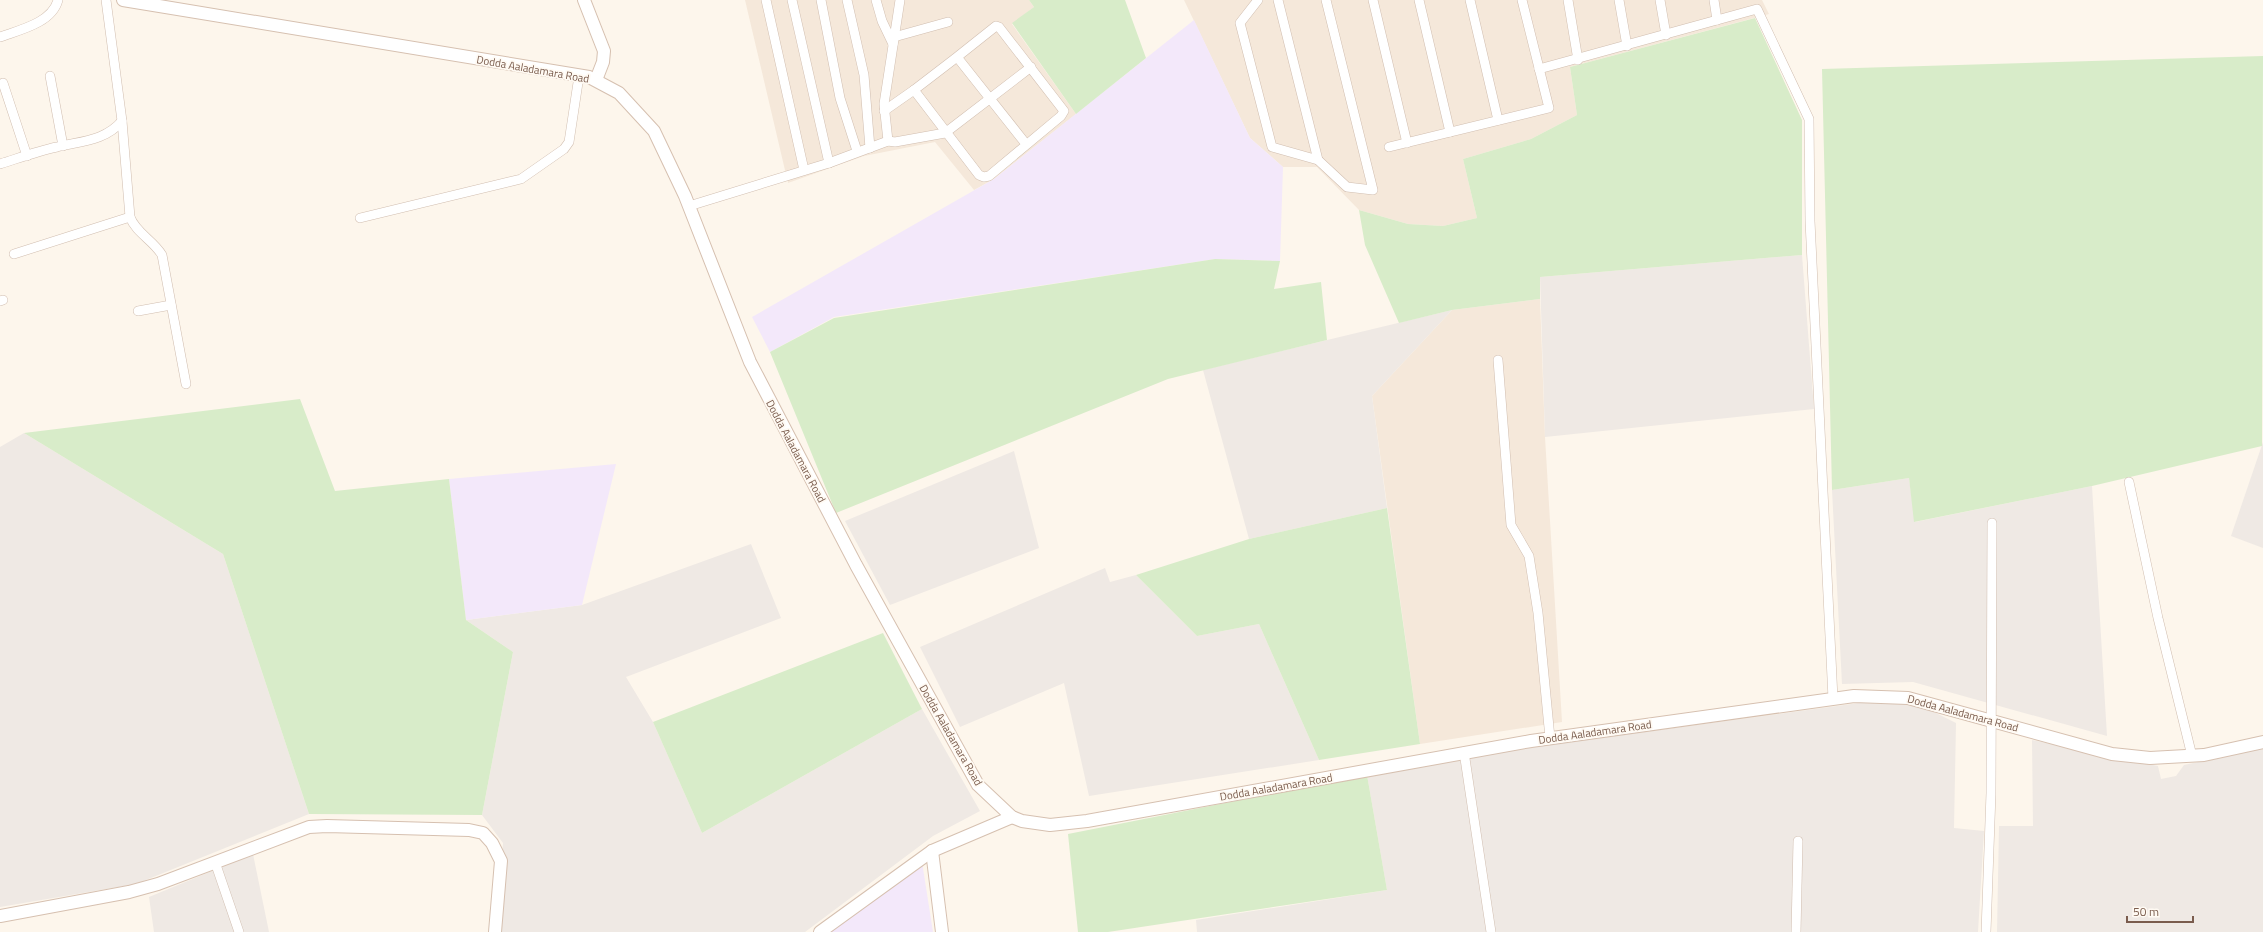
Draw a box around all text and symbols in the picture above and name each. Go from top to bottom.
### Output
street label: Dodda Aaladamara Road [475,51,591,87]
street label: Dodda Aaladamara Road [762,397,830,505]
street label: Dodda Aaladamara Road [916,682,987,789]
street label: Dodda Aaladamara Road [1906,690,2020,736]
street label: Dodda Aaladamara Road [1537,716,1653,748]
street label: Dodda Aaladamara Road [1218,769,1334,805]
scale bar [2127,898,2193,924]
text: 50 m [2133,902,2159,921]

